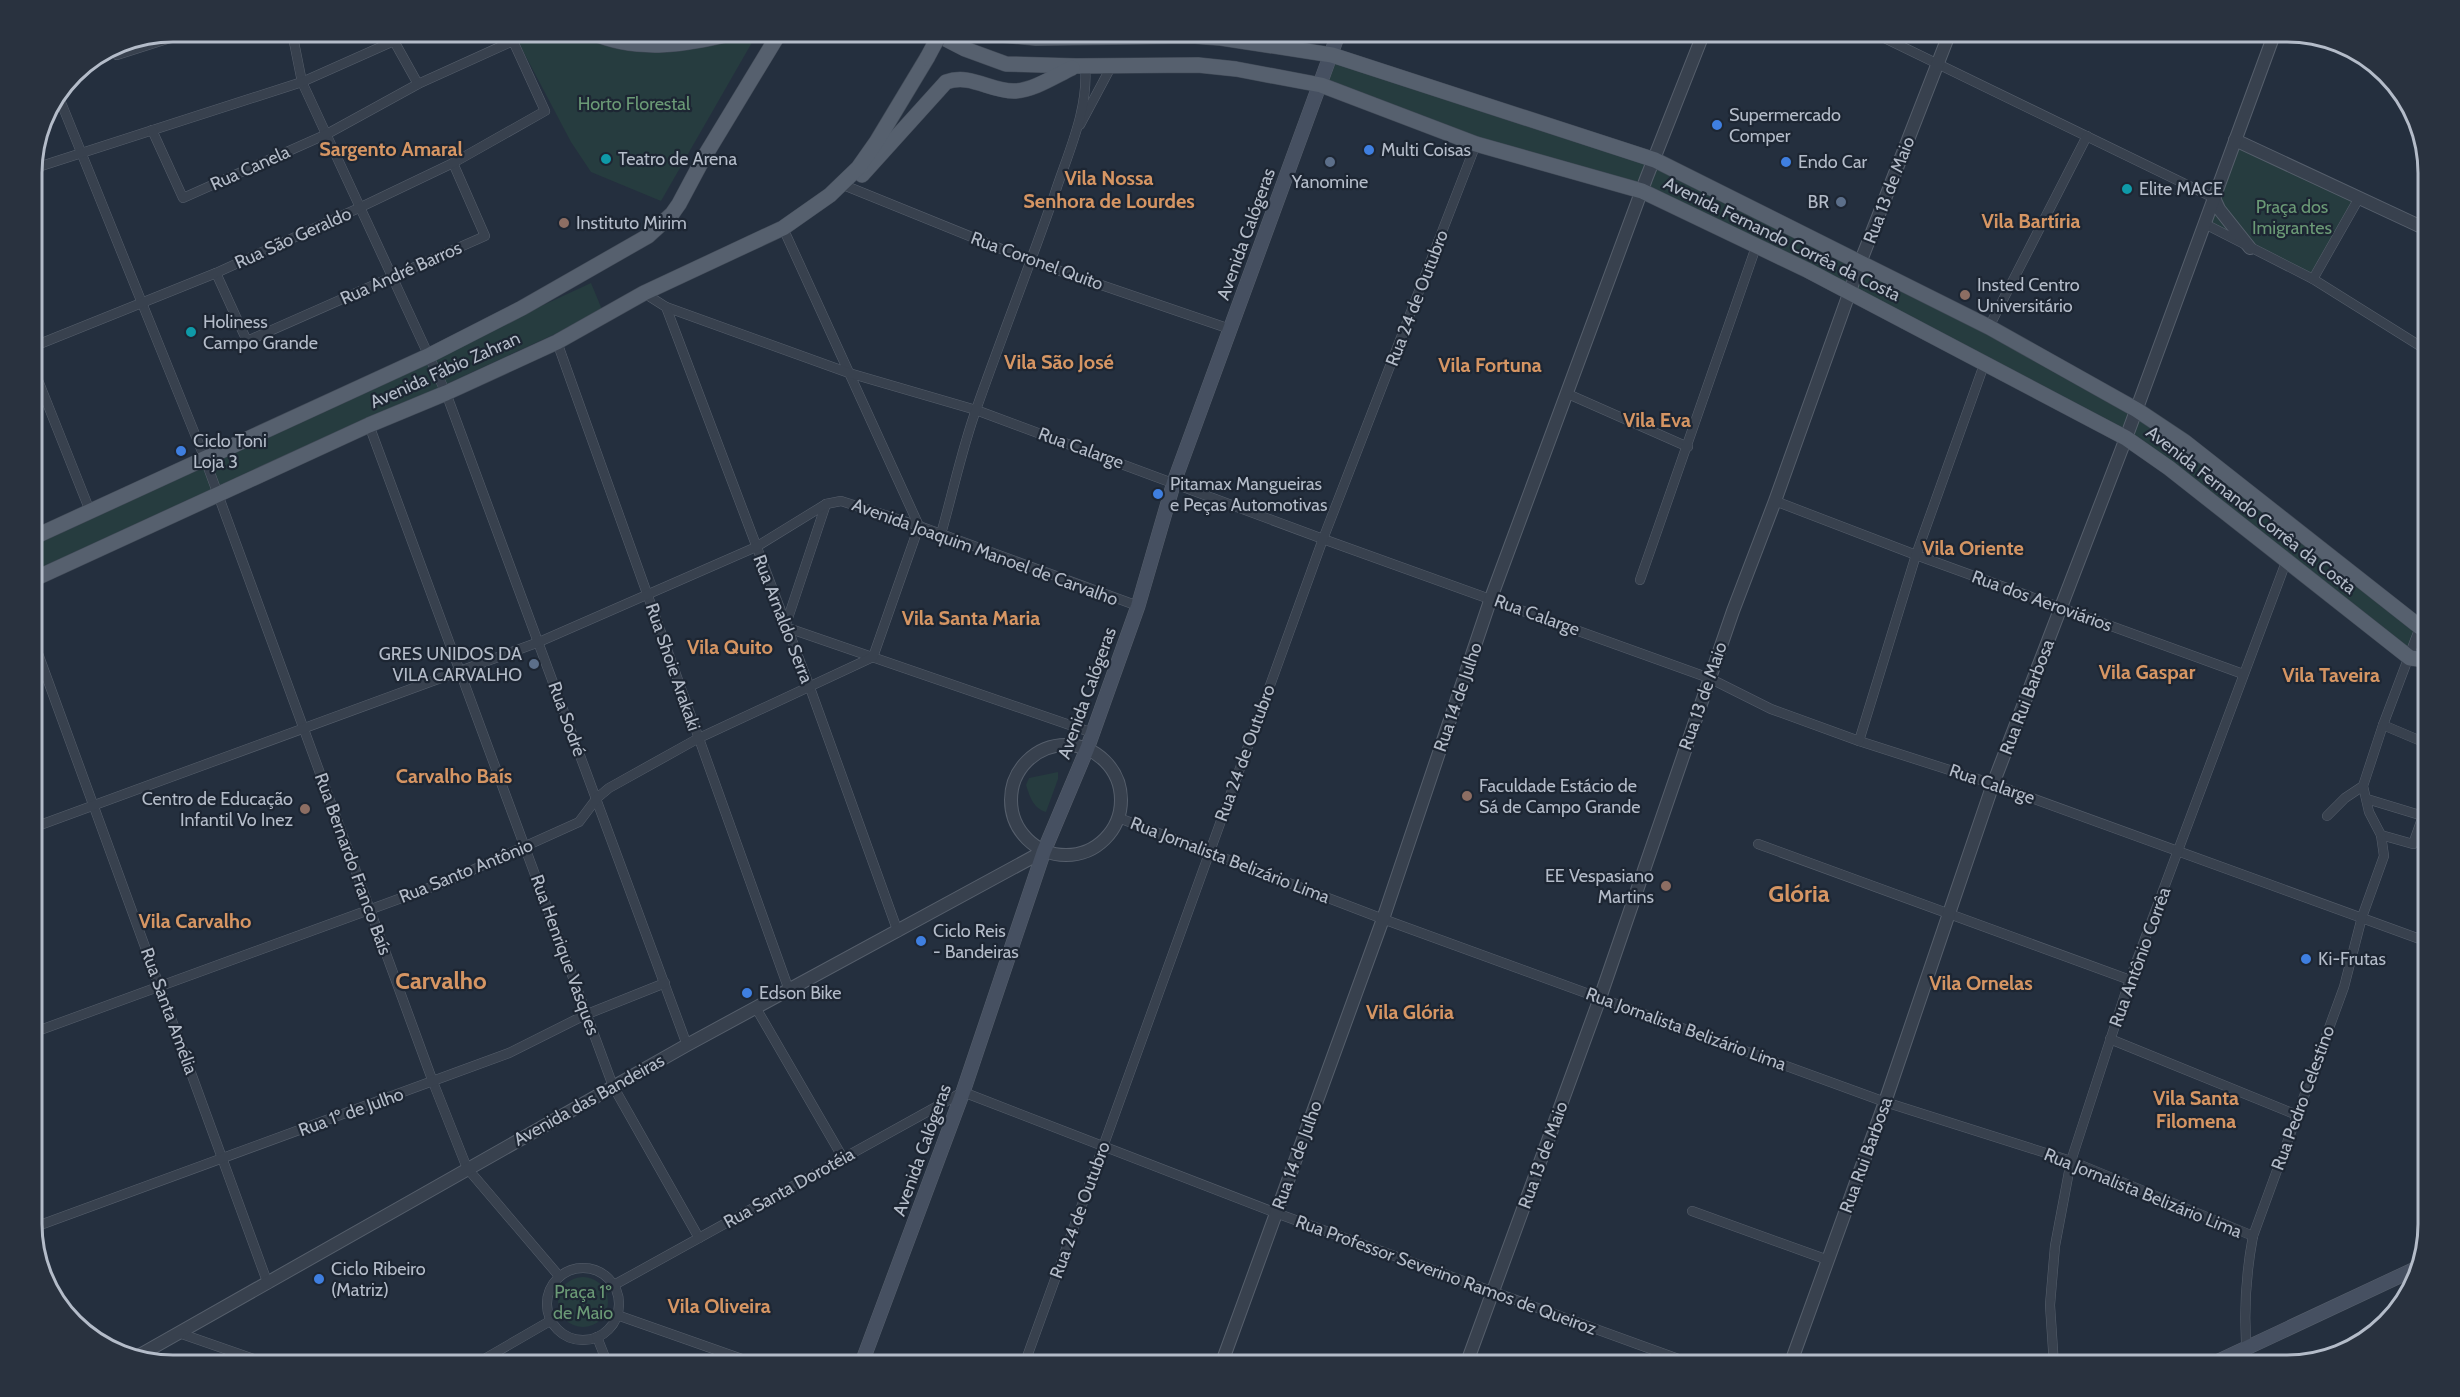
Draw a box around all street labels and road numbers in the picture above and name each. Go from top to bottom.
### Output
street label: Rua 13 de Maio [1859,133,1919,246]
street label: Rua Canela [207,141,293,195]
street label: Avenida Calógeras [1212,165,1280,303]
street label: Avenida Fernando Corrêa da Costa [1660,172,1904,306]
street label: Rua São Geraldo [231,202,355,274]
street label: Rua Coronel Quito [968,227,1106,295]
street label: Rua 24 de Outubro [1381,227,1453,369]
street label: Rua André Barros [337,236,465,310]
street label: Avenida Fábio Zahran [366,327,524,413]
street label: Avenida Fernando Corrêa da Costa [2142,421,2361,599]
street label: Rua Calarge [1035,422,1127,474]
street label: Avenida Joaquim Manoel de Carvalho [849,494,1121,611]
street label: Rua Arnaldo Serra [748,552,818,687]
street label: Rua dos Aeroviários [1969,565,2115,637]
street label: Rua Calarge [1491,589,1583,641]
street label: Rua Shoie Arakaki [641,600,705,734]
street label: Avenida Calógeras [1053,624,1121,762]
street label: Rua Rui Barbosa [1995,636,2059,758]
street label: Rua 14 de Julho [1429,639,1487,755]
street label: Rua 13 de Maio [1674,639,1732,753]
street label: Rua Sodré [543,679,591,759]
street label: Rua 24 de Outubro [1210,682,1280,824]
street label: Rua Calarge [1946,759,2038,809]
street label: Rua Bernardo Franco Baís [310,770,396,958]
street label: Rua Jornalista Belizário Lima [1127,812,1333,908]
street label: Rua Santo Antônio [396,834,536,908]
street label: Rua Henrique Vasques [526,872,604,1038]
street label: Rua Antônio Corrêa [2104,884,2176,1030]
street label: Rua Santa Amélia [136,945,202,1078]
street label: Rua Jornalista Belizário Lima [1583,982,1789,1076]
street label: Rua Pedro Celestino [2267,1023,2339,1173]
street label: Avenida das Bandeiras [510,1049,668,1151]
street label: Avenida Calógeras [888,1081,956,1219]
street label: Rua 1º de Julho [295,1083,407,1141]
street label: Rua Rui Barbosa [1835,1094,1897,1216]
street label: Rua 14 de Julho [1267,1098,1327,1212]
street label: Rua 13 de Maio [1513,1098,1573,1212]
street label: Rua 24 de Outubro [1045,1139,1115,1281]
street label: Rua Santa Dorotéia [720,1143,859,1233]
street label: Rua Jornalista Belizário Lima [2041,1143,2246,1243]
street label: Rua Professor Severino Ramos de Queiroz [1293,1210,1600,1340]

